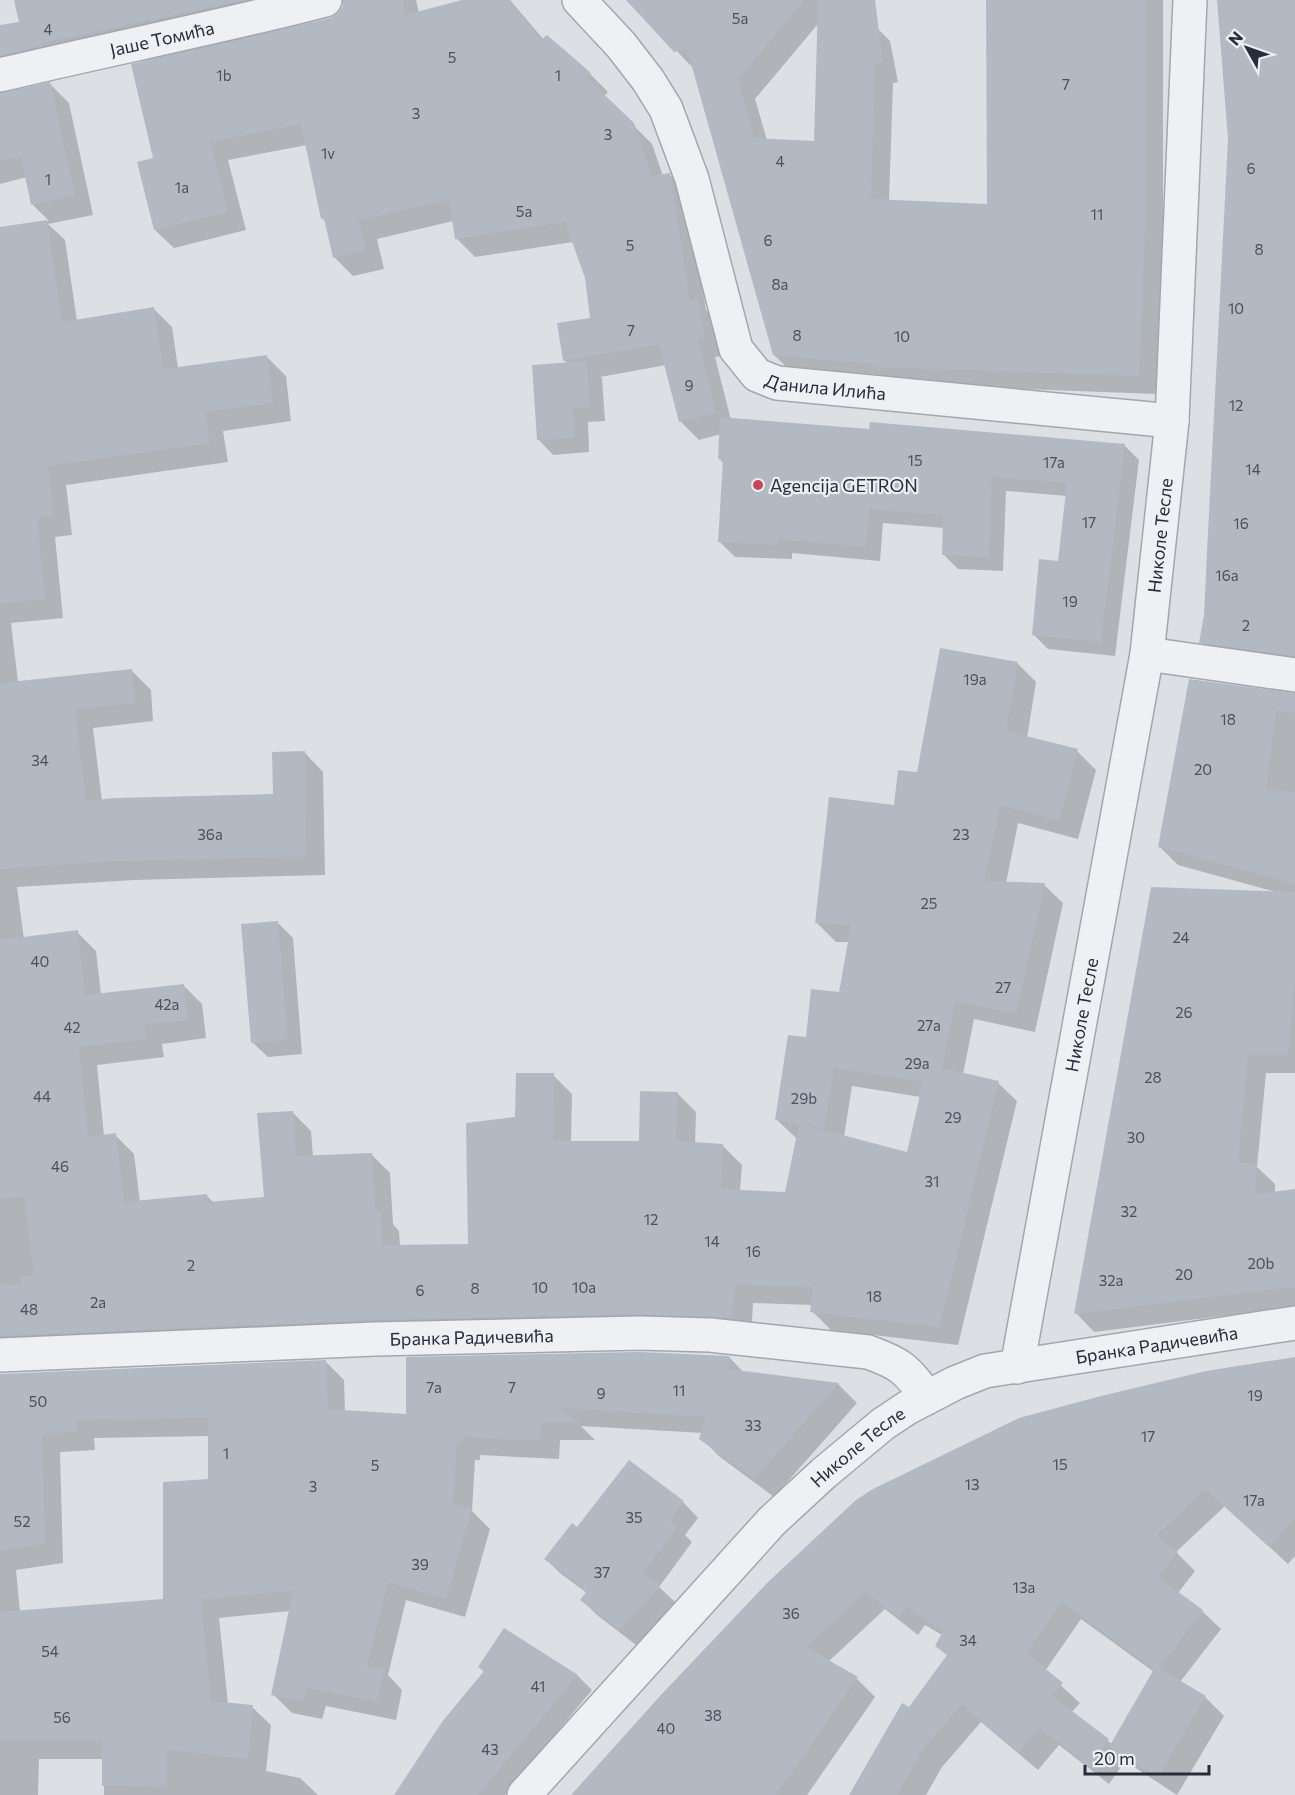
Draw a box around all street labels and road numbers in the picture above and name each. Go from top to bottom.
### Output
street label: Јаше Томића [108,16,216,61]
street label: Данила Илића [762,368,887,404]
street label: Николе Тесле [1143,477,1177,594]
street label: Николе Тесле [1060,956,1102,1074]
street label: Бранка Радичевића [1074,1321,1239,1368]
street label: Бранка Радичевића [389,1324,554,1350]
street label: Николе Тесле [805,1402,909,1491]

